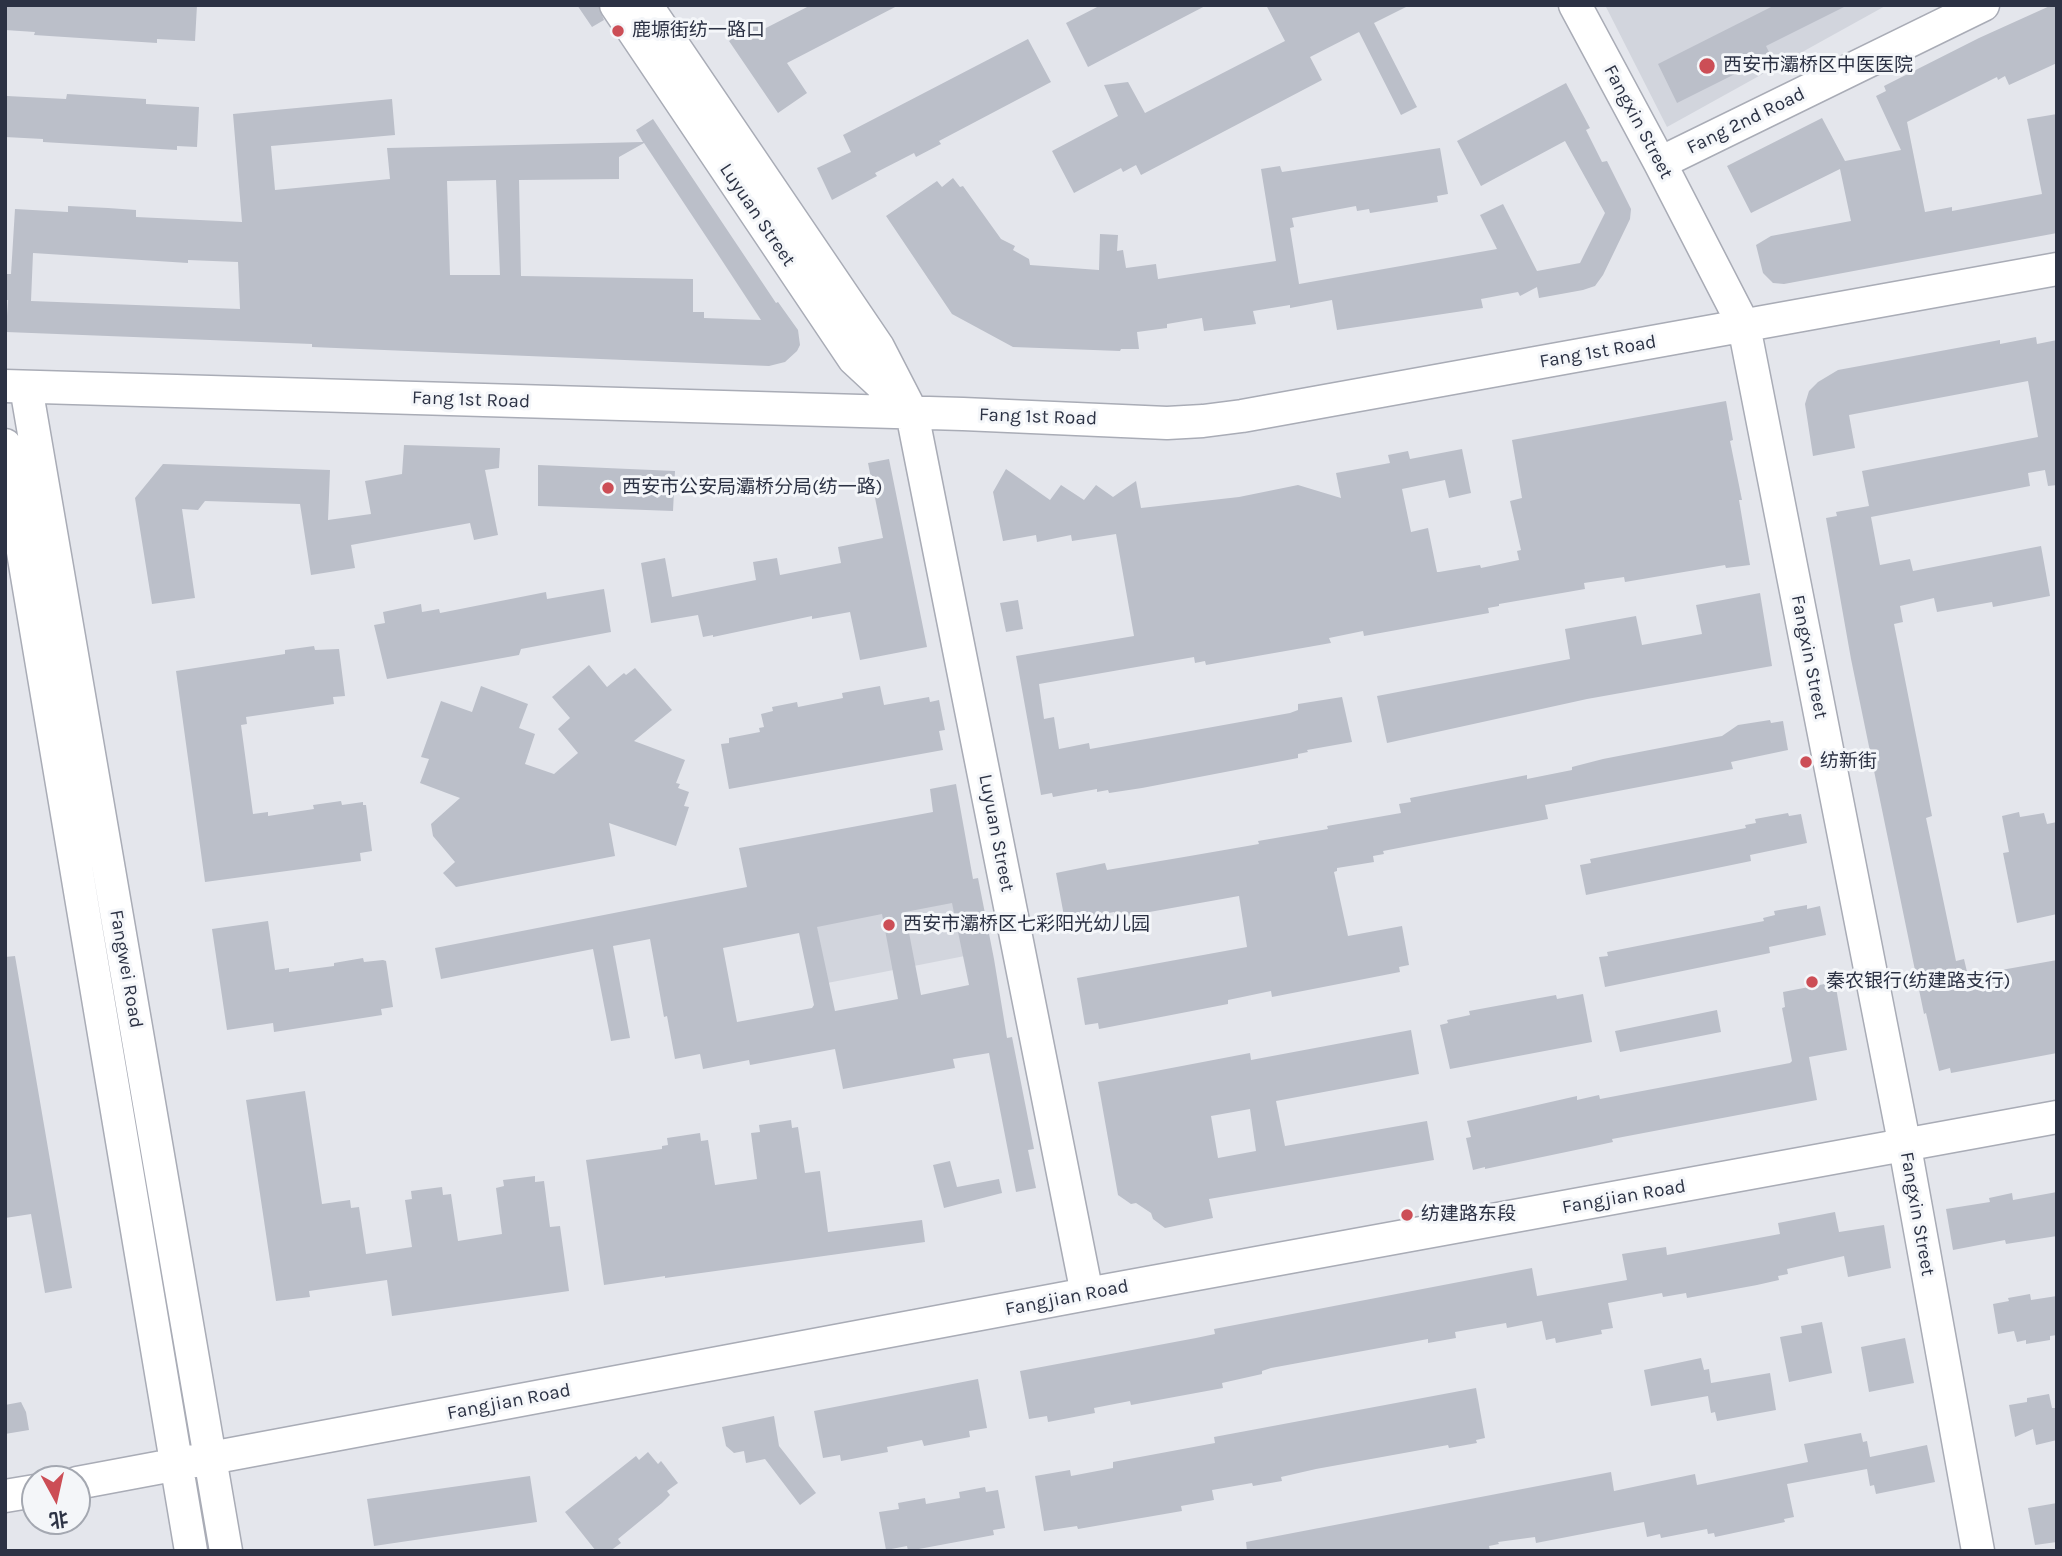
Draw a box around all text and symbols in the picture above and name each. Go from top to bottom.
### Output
place label: 鹿塬街纺一路口 [632,20,765,42]
marker: 鹿塬街纺一路口 [610,23,626,39]
place label: 西安市灞桥区中医医院 [1723,55,1913,77]
marker: 西安市灞桥区中医医院 [1697,56,1717,76]
street label: Fangxin Street [1598,61,1678,183]
street label: Fang 2nd Road [1683,83,1809,159]
street label: Luyuan Street [714,159,800,271]
street label: Fang 1st Road [1538,330,1658,374]
street label: Fang 1st Road [411,387,531,413]
street label: Fang 1st Road [978,404,1098,430]
place label: 西安市公安局灞桥分局(纺一路) [622,477,883,499]
marker: 西安市公安局灞桥分局(纺一路) [600,480,616,496]
street label: Fangxin Street [1786,593,1832,721]
place label: 纺新街 [1820,751,1877,773]
marker: 纺新街 [1798,754,1814,770]
street label: Luyuan Street [973,772,1019,894]
street label: Fangwei Road [104,908,148,1030]
place label: 西安市灞桥区七彩阳光幼儿园 [903,914,1150,936]
marker: 西安市灞桥区七彩阳光幼儿园 [881,917,897,933]
place label: 秦农银行(纺建路支行) [1826,971,2011,993]
marker: 秦农银行(纺建路支行) [1804,974,1820,990]
street label: Fangxin Street [1895,1150,1939,1278]
street label: Fangjian Road [1560,1175,1688,1219]
place label: 纺建路东段 [1421,1204,1516,1226]
marker: 纺建路东段 [1399,1207,1415,1223]
street label: Fangjian Road [1003,1275,1131,1321]
street label: Fangjian Road [445,1379,573,1425]
north arrow [21,1465,91,1535]
text: 北 [48,1507,70,1531]

